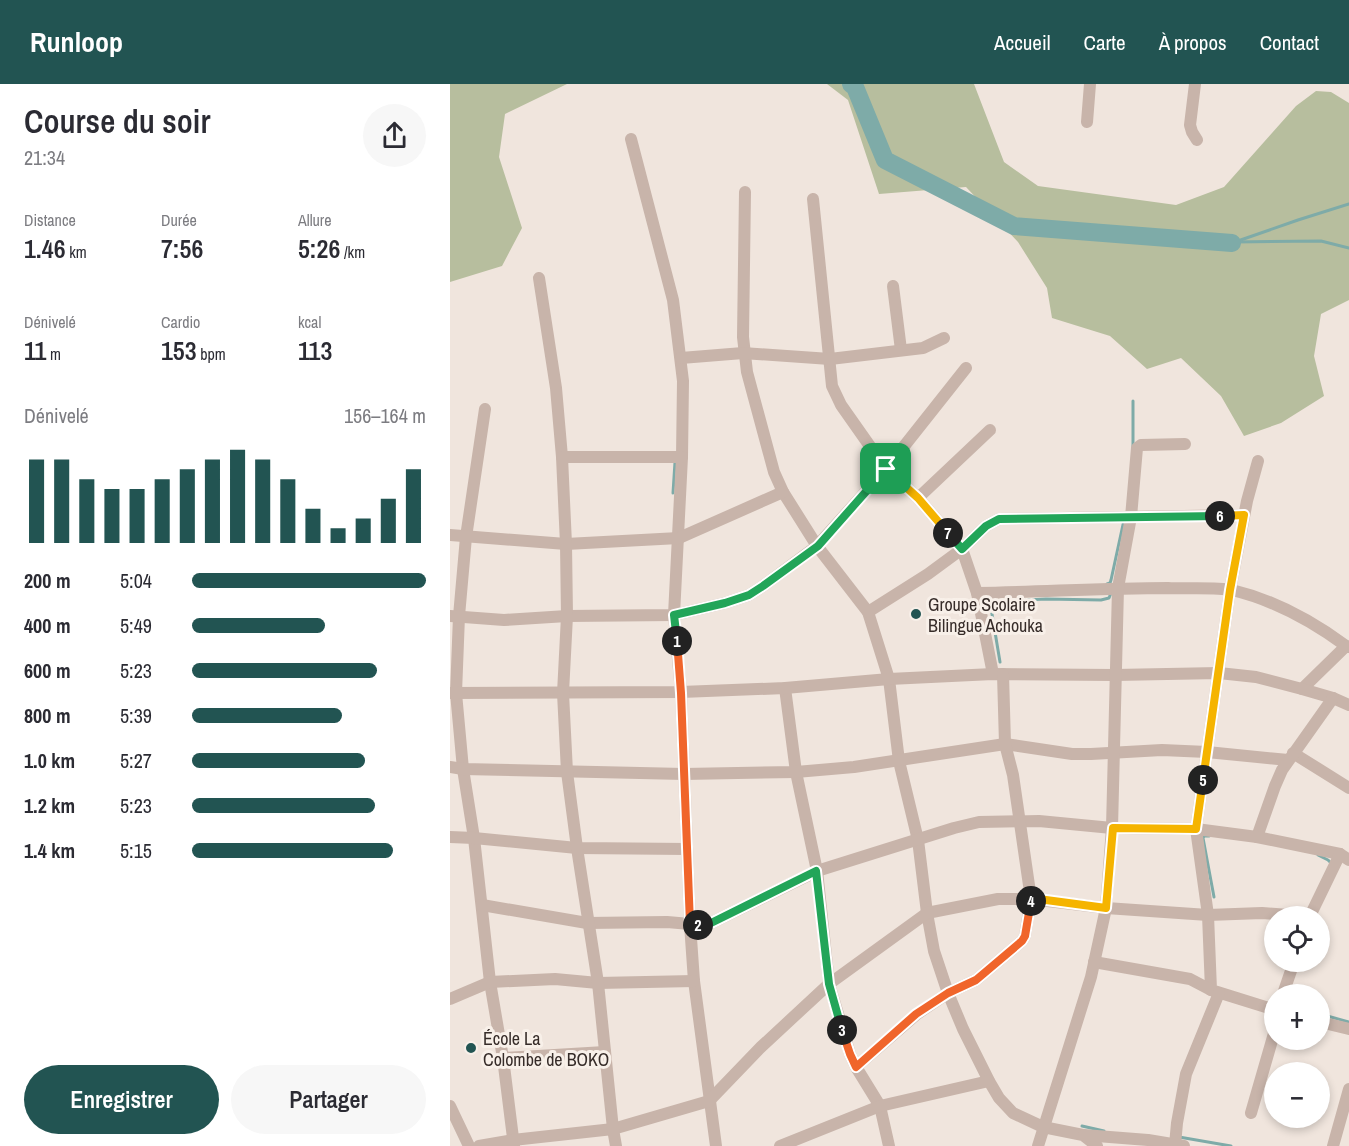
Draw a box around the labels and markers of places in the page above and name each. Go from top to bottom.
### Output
pin [860,443,911,494]
pin: 6 [1205,501,1235,531]
pin: 7 [933,518,963,548]
place label: Groupe Scolaire Bilingue Achouka [928,592,1043,638]
marker: Groupe Scolaire Bilingue Achouka [909,607,923,621]
pin: 1 [662,626,692,656]
pin: 5 [1188,765,1218,795]
pin: 4 [1016,886,1046,916]
pin: 2 [683,910,713,940]
pin: 3 [827,1015,857,1045]
place label: École La Colombe de BOKO [483,1026,609,1072]
marker: École La Colombe de BOKO [464,1041,478,1055]

